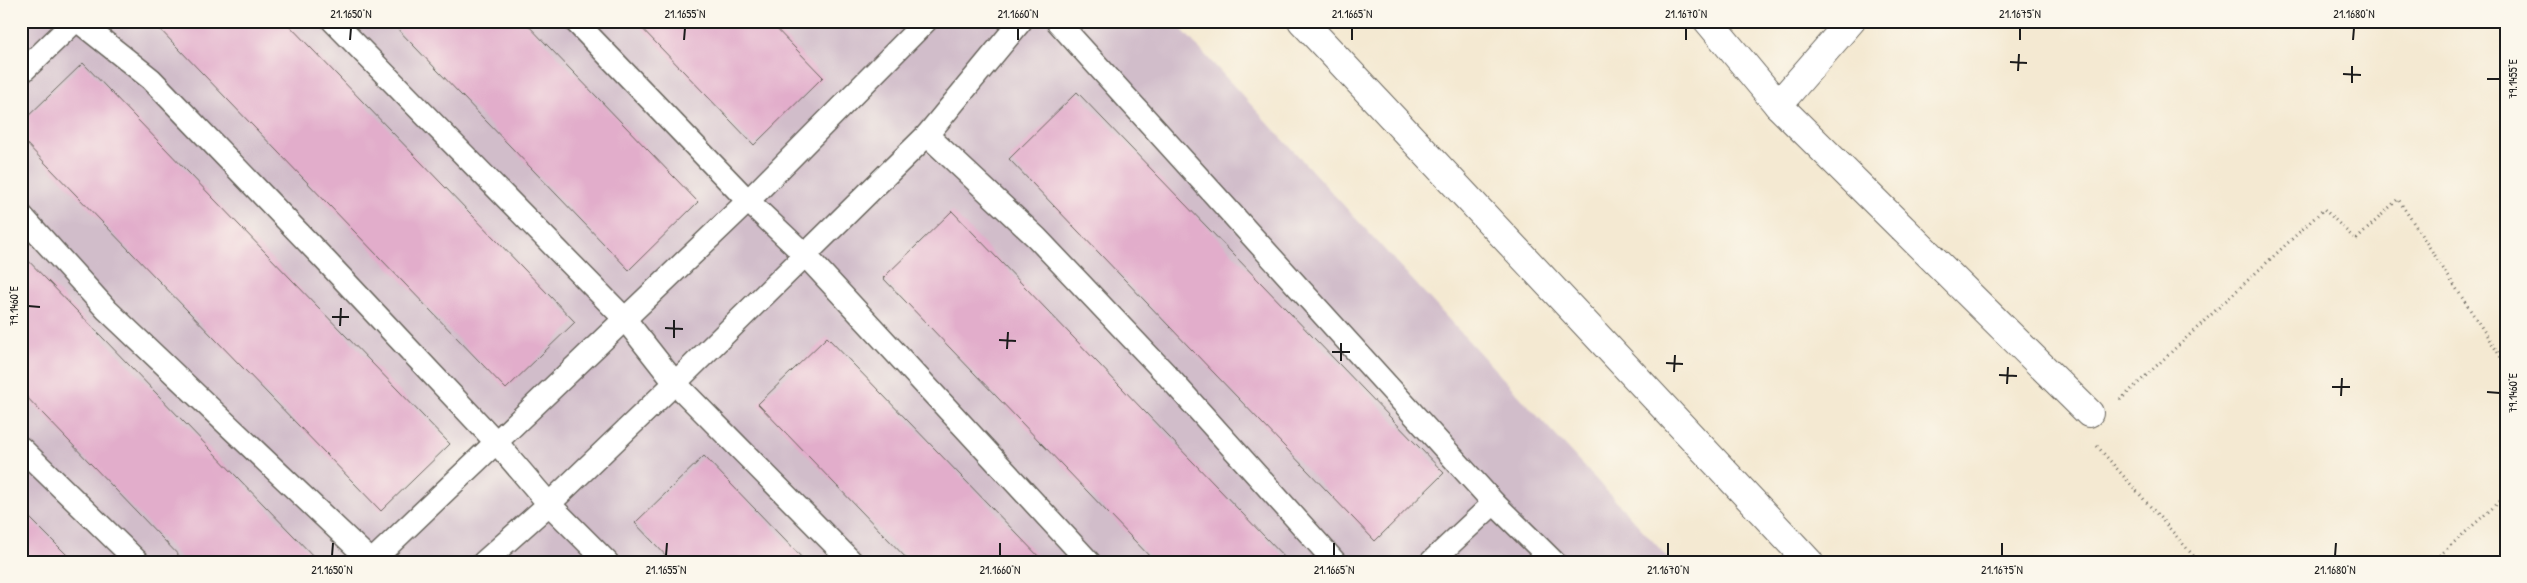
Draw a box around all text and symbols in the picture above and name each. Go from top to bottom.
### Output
text: 21.1650°N [330,5,372,22]
text: 21.1655°N [664,5,706,22]
text: 21.1660°N [997,5,1039,22]
text: 21.1665°N [1332,5,1372,22]
text: 21.1670°N [1665,5,1707,22]
text: 21.1675°N [1999,5,2041,22]
text: 21.1680°N [2333,5,2375,22]
text: 79.1455°E [2504,58,2521,99]
text: 79.1460°E [5,285,22,326]
text: 79.1460°E [2504,372,2521,413]
text: 21.1650°N [311,561,353,578]
text: 21.1655°N [645,561,687,578]
text: 21.1660°N [979,561,1021,578]
text: 21.1665°N [1314,561,1354,578]
text: 21.1670°N [1647,561,1689,578]
text: 21.1675°N [1981,561,2023,578]
text: 21.1680°N [2314,561,2356,578]

